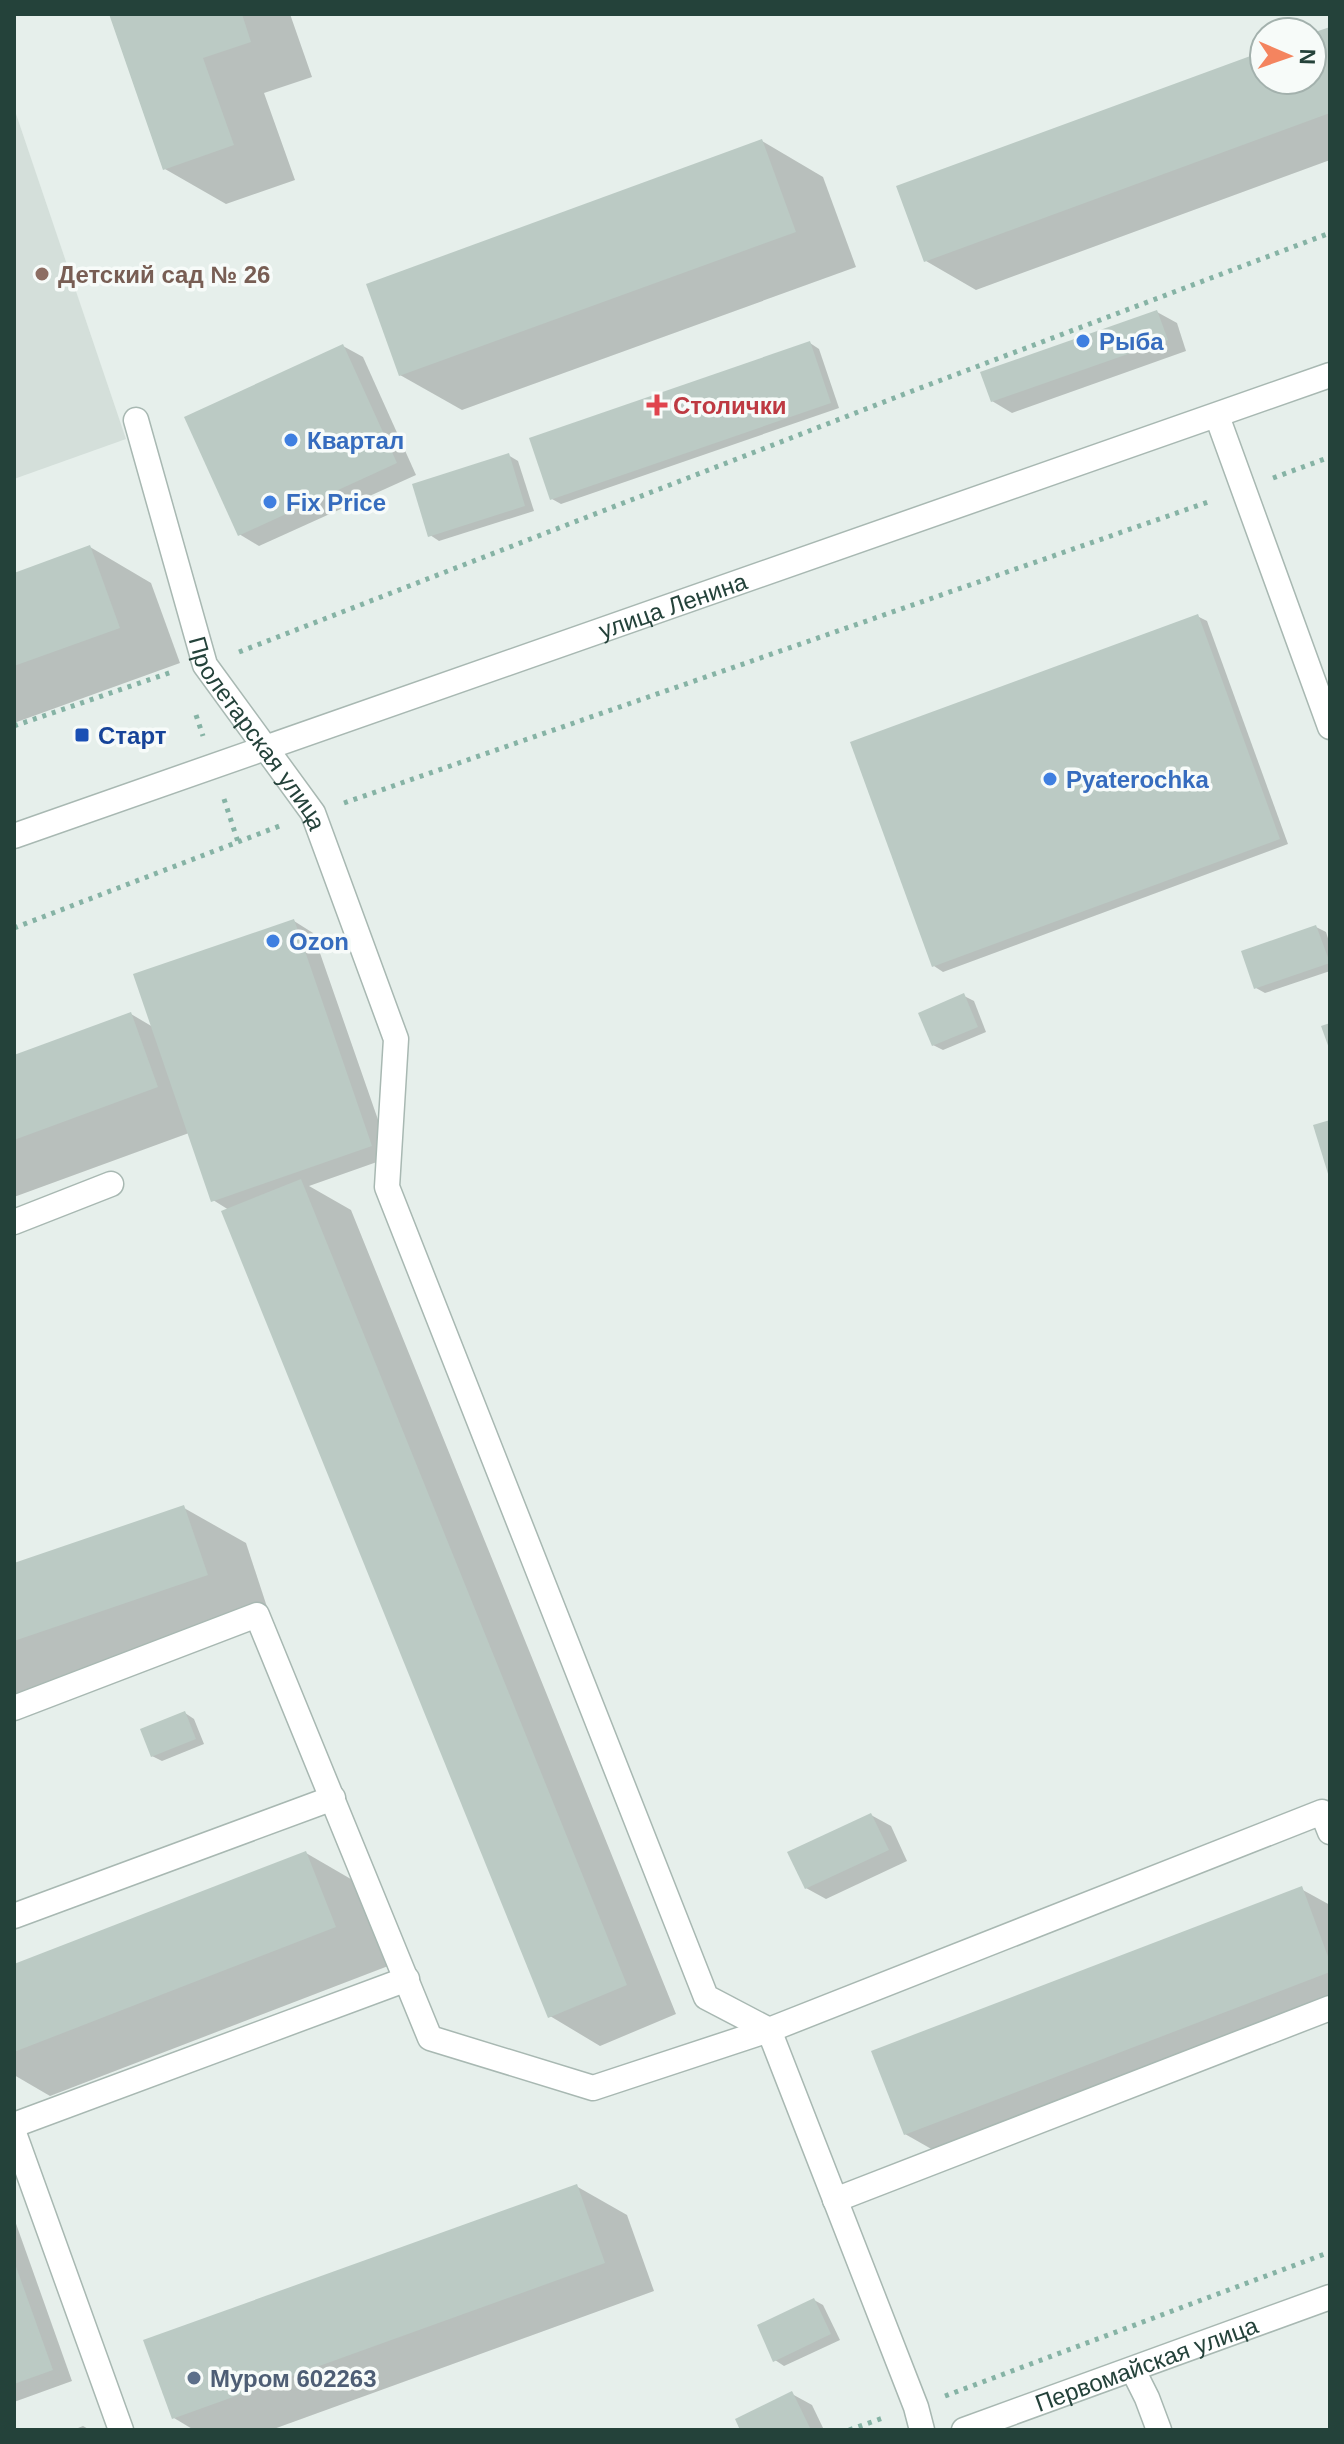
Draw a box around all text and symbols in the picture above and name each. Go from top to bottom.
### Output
north arrow [1248,16,1328,96]
text: N [1295,48,1320,65]
place label: Детский сад № 26 [58,261,270,288]
marker: Детский сад № 26 [33,265,51,283]
place label: Рыба [1099,328,1164,355]
marker: Рыба [1074,332,1092,350]
place label: Столички [673,392,787,419]
marker: Столички [648,396,666,414]
place label: Квартал [307,427,404,454]
marker: Квартал [282,431,300,449]
place label: Fix Price [286,489,386,516]
marker: Fix Price [261,493,279,511]
street label: улица Ленина [595,567,751,644]
street label: Пролетарская улица [184,633,332,834]
place label: Старт [98,722,167,749]
marker: Старт [73,726,91,744]
place label: Pyaterochka [1066,766,1209,793]
marker: Pyaterochka [1041,770,1059,788]
place label: Ozon [289,928,349,955]
marker: Ozon [264,932,282,950]
street label: Первомайская улица [1031,2311,1262,2417]
place label: Муром 602263 [210,2365,377,2392]
marker: Муром 602263 [185,2369,203,2387]

